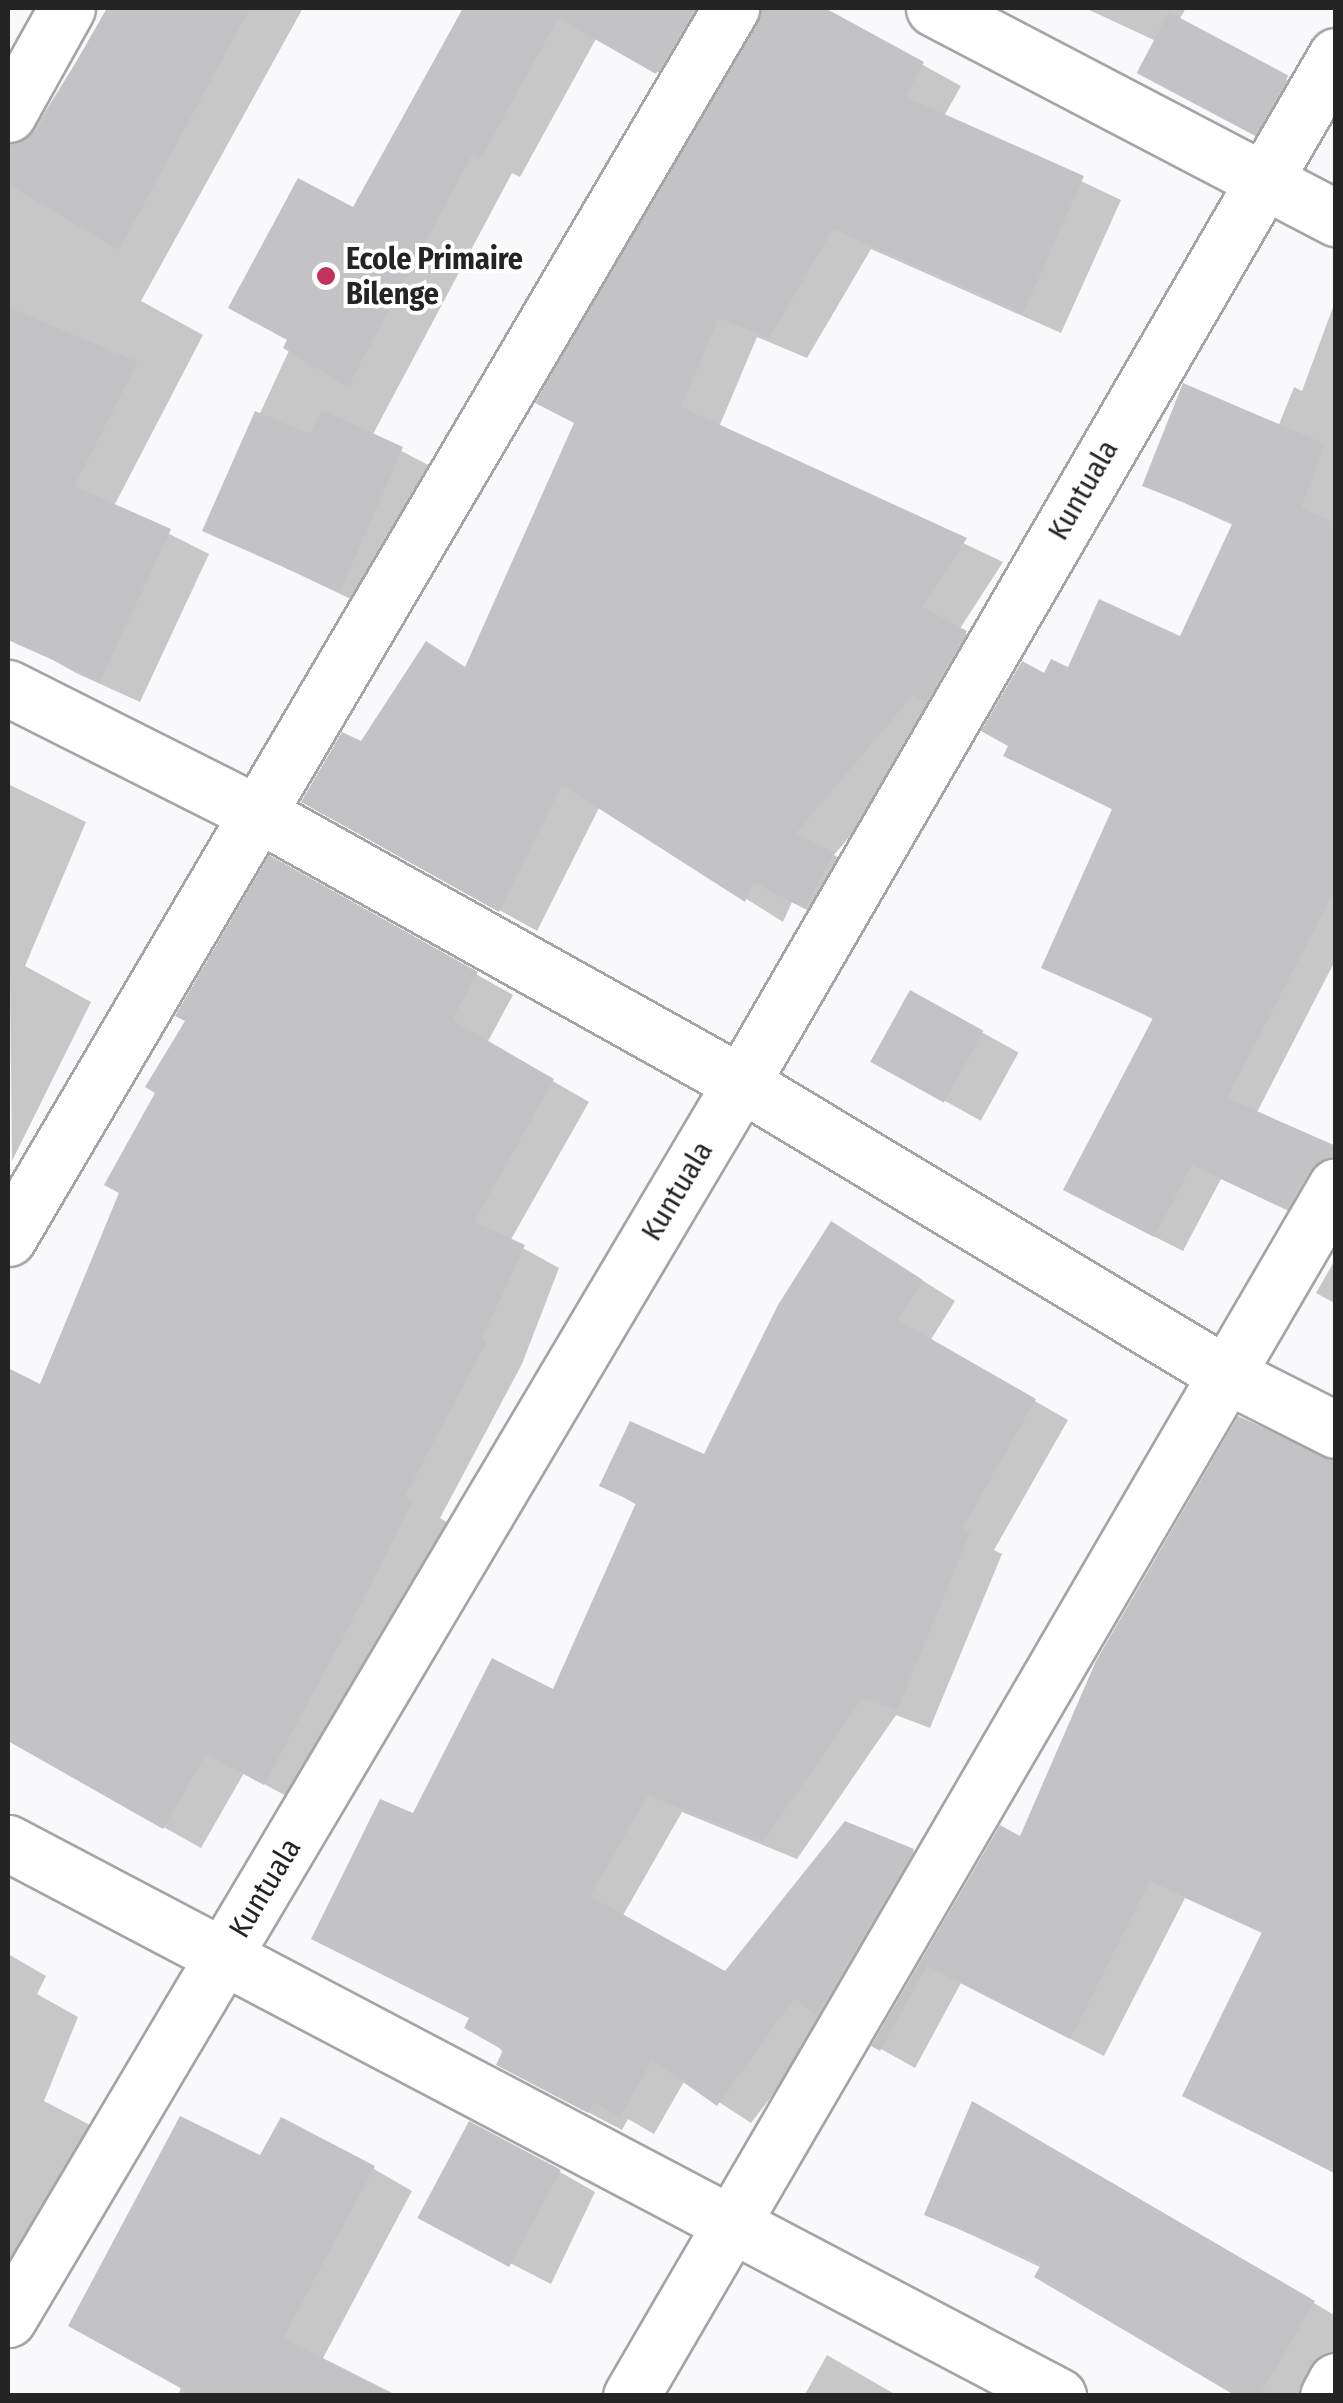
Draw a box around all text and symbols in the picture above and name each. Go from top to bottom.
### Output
place label: Ecole Primaire Bilenge [346,241,523,312]
marker: Ecole Primaire Bilenge [315,265,337,287]
street label: Kuntuala [1040,434,1126,546]
street label: Kuntuala [633,1135,721,1247]
street label: Kuntuala [221,1832,309,1944]

